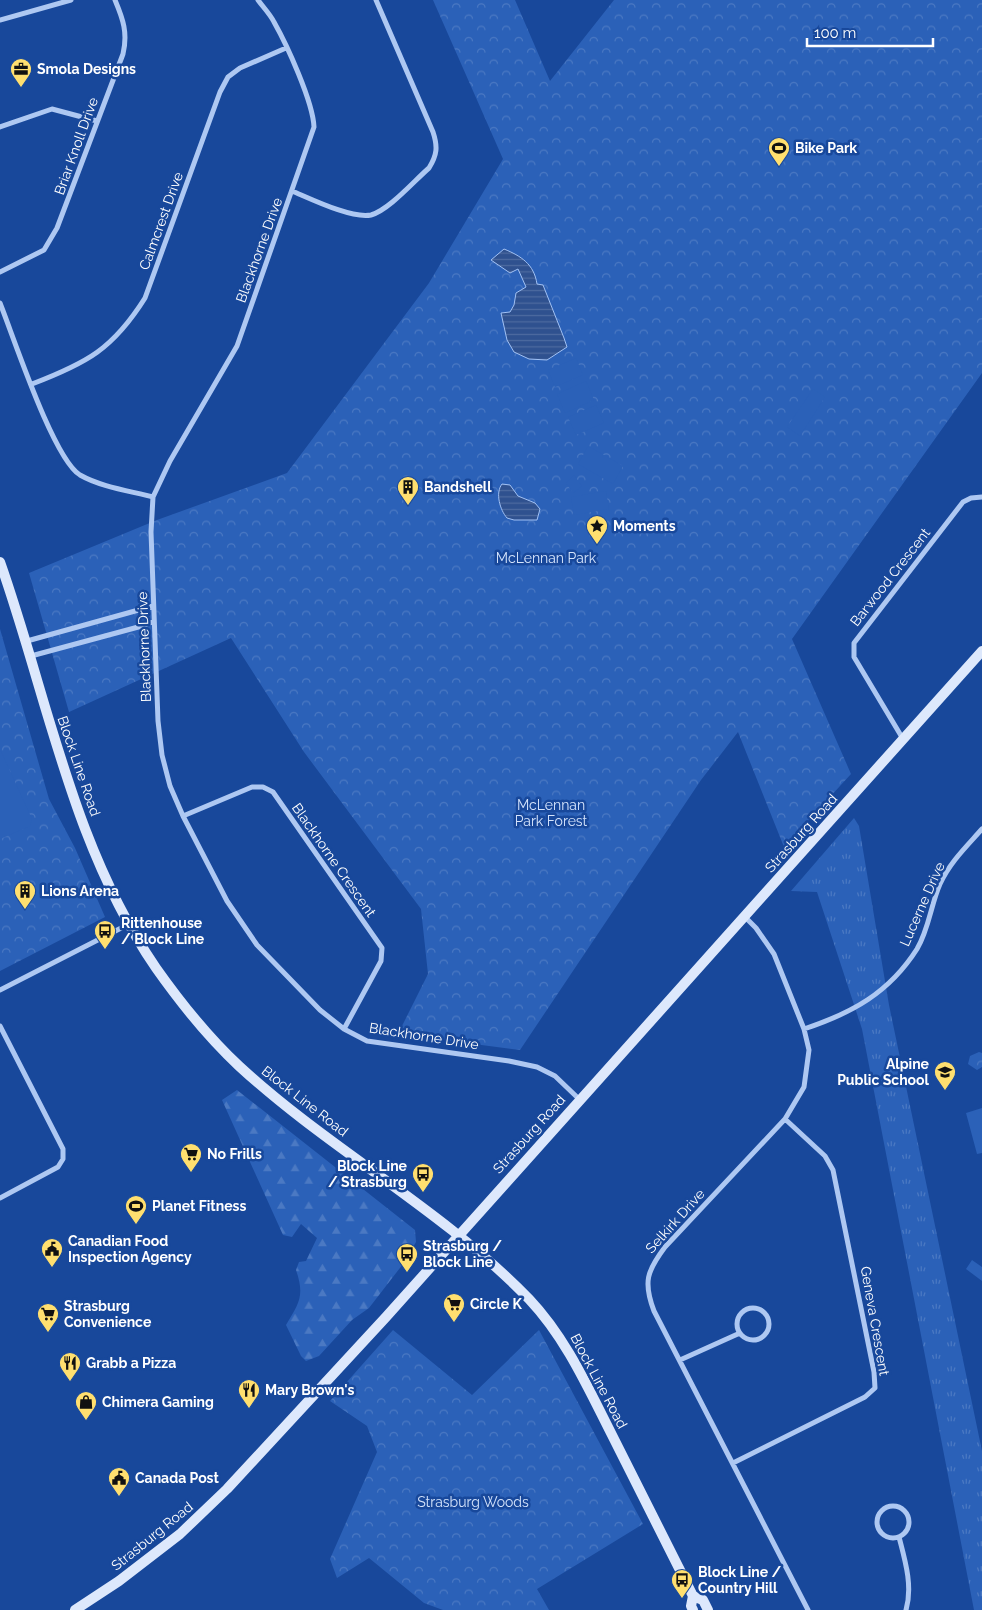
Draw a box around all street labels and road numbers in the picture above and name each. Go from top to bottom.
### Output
street label: Briar Knoll Drive [51,95,101,197]
street label: Calmcrest Drive [136,170,186,272]
street label: Blackhorne Drive [233,195,285,305]
street label: Barwood Crescent [847,525,933,629]
street label: Blackhorne Drive [134,591,154,703]
street label: Block Line Road [54,714,104,818]
street label: Strasburg Road [762,791,840,875]
street label: Blackhorne Crescent [289,800,379,920]
street label: Lucerne Drive [896,859,948,949]
street label: Blackhorne Drive [368,1019,480,1053]
street label: Block Line Road [259,1062,351,1140]
street label: Strasburg Road [490,1092,568,1176]
street label: Selkirk Drive [642,1186,708,1256]
street label: Geneva Crescent [858,1265,893,1377]
street label: Block Line Road [567,1331,631,1431]
street label: Strasburg Road [108,1498,196,1574]

